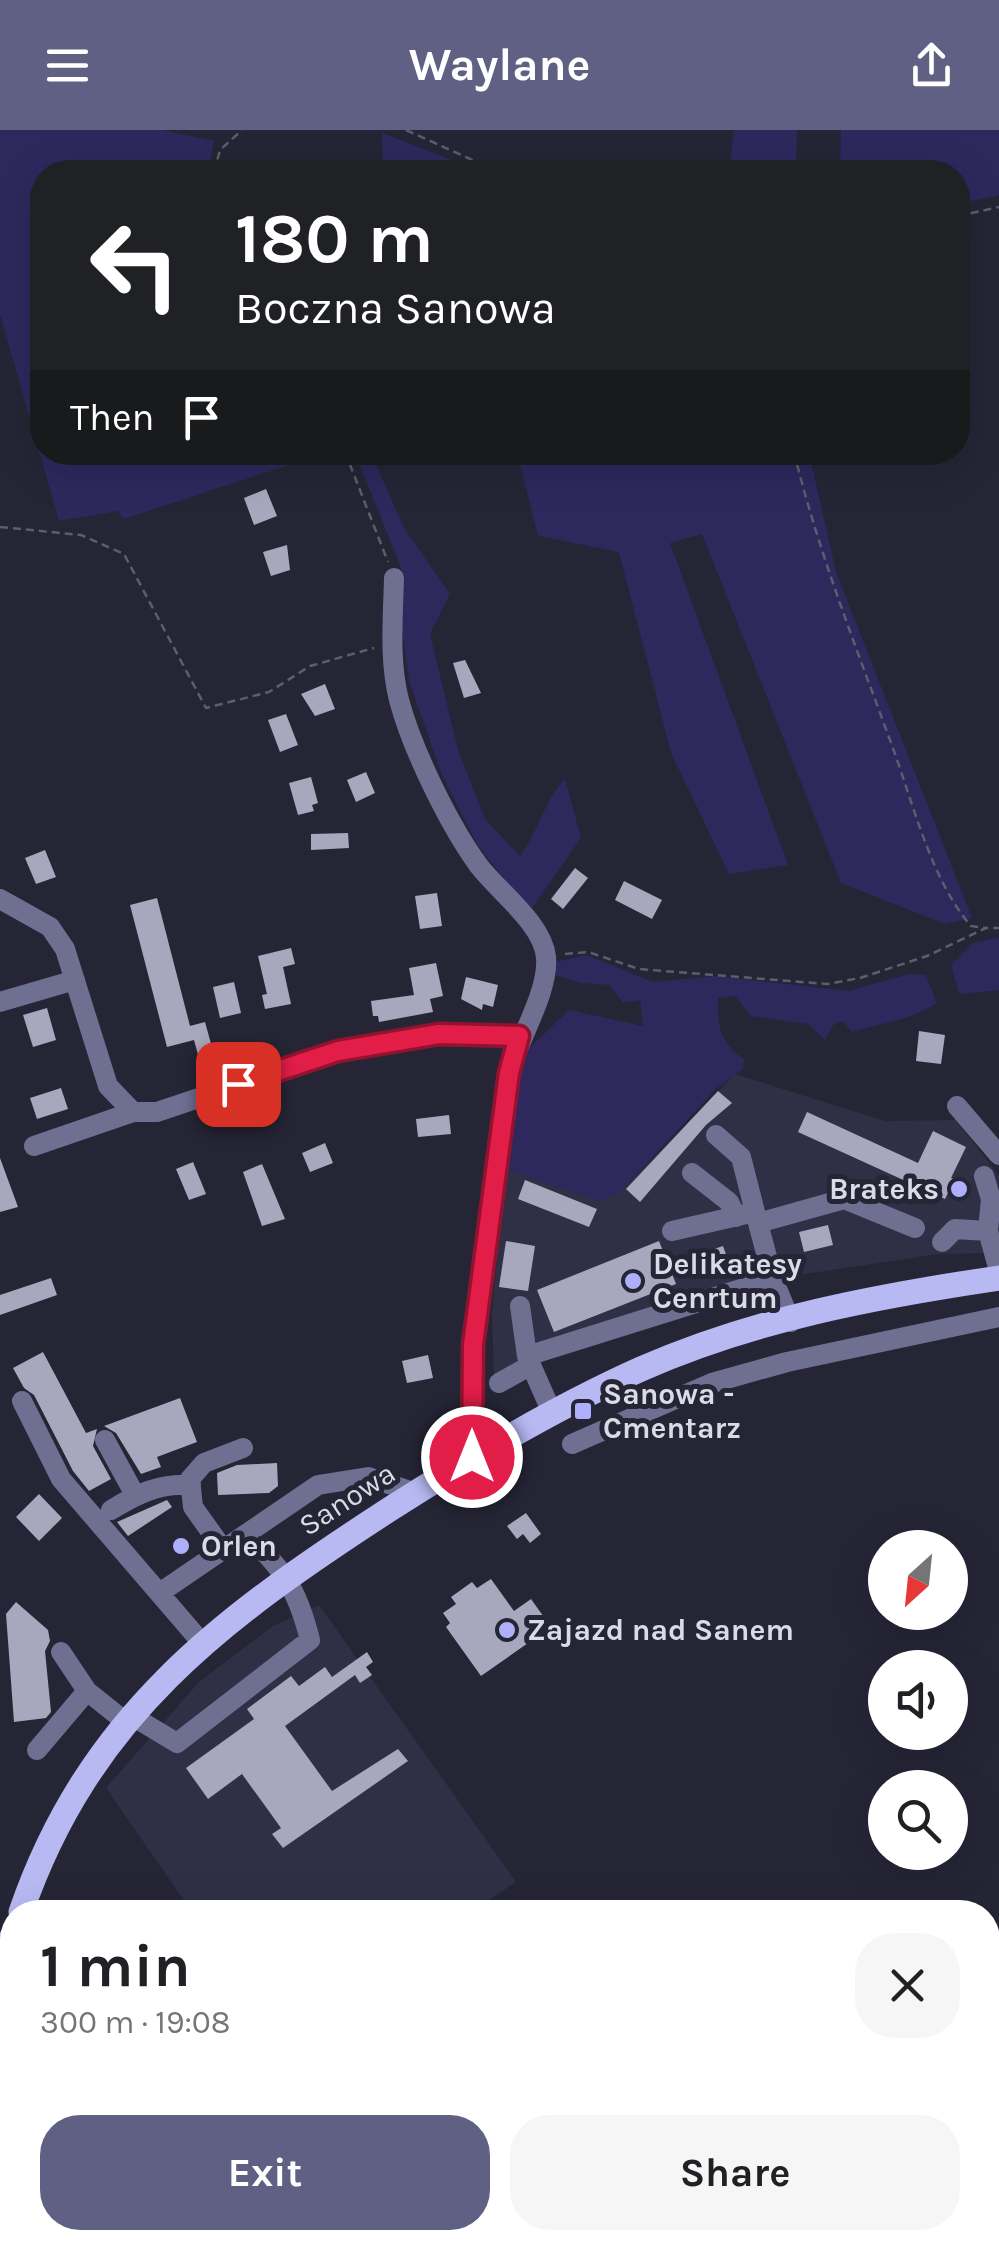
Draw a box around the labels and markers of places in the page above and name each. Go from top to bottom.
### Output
pin [196,1042,281,1127]
place label: Brateks [829,1171,939,1207]
marker: Brateks [948,1178,970,1200]
place label: Delikatesy Cenrtum [653,1246,802,1316]
marker: Delikatesy Cenrtum [622,1270,644,1292]
place label: Sanowa - Cmentarz [603,1376,741,1446]
marker: Sanowa - Cmentarz [572,1400,594,1422]
place label: Orlen [201,1528,277,1564]
marker: Orlen [170,1535,192,1557]
place label: Zajazd nad Sanem [527,1612,794,1648]
marker: Zajazd nad Sanem [496,1619,518,1641]

